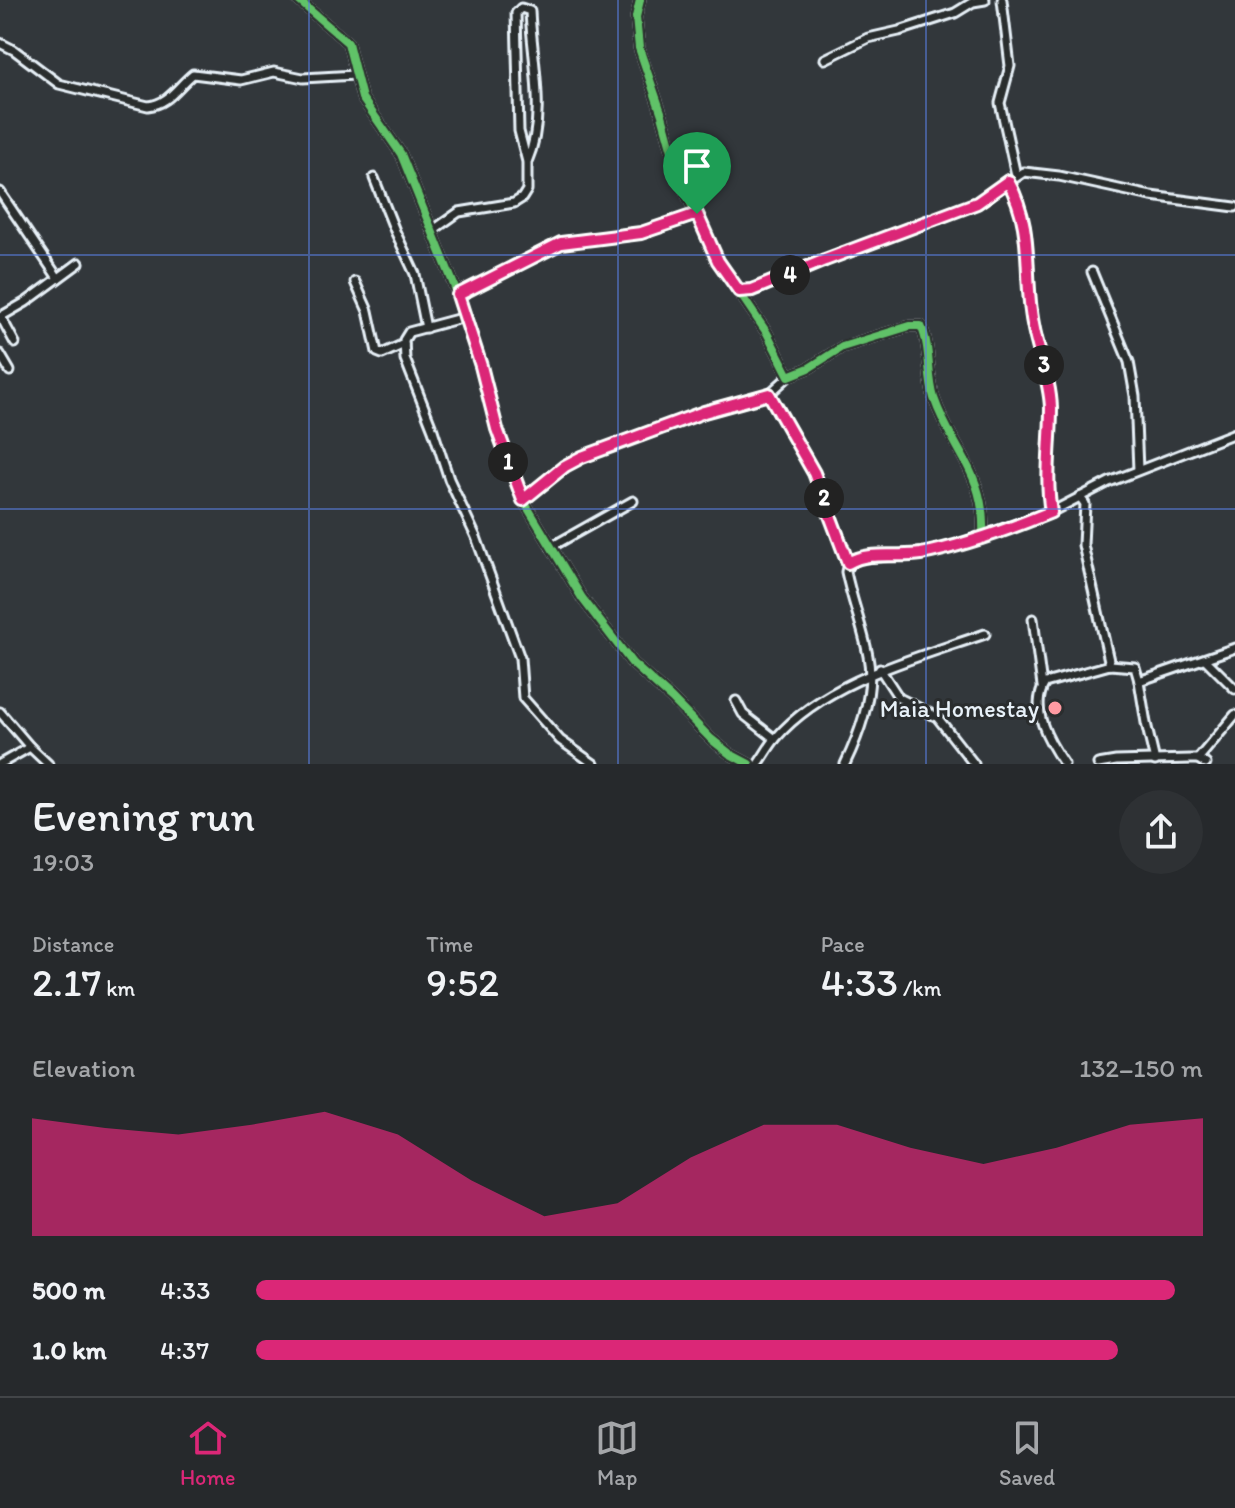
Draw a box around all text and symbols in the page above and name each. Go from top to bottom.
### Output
pin [663,132,731,214]
icon: arrive [675,144,719,188]
pin: 4 [770,255,810,295]
text: 4 [783,261,797,288]
pin: 3 [1024,345,1064,385]
text: 3 [1038,351,1050,378]
pin: 1 [488,442,528,482]
text: 1 [503,448,513,475]
pin: 2 [804,478,844,518]
text: 2 [818,484,830,511]
place label: Maia Homestay [880,694,1039,723]
marker: Maia Homestay [1046,699,1064,717]
text: Evening run [32,789,255,842]
button: share [1119,790,1203,874]
text: 19:03 [32,846,94,878]
text: Distance [32,931,114,958]
text: Time [426,931,473,958]
text: Pace [821,931,865,958]
text: 2.17 [32,958,101,1006]
text: 9:52 [426,958,499,1006]
text: 4:33 [821,958,898,1006]
text: km [101,975,135,1002]
text: /km [898,975,941,1002]
text: Elevation [32,1052,135,1084]
text: 132–150 m [1079,1052,1203,1084]
text: 500 m [32,1274,105,1306]
text: 4:33 [160,1274,210,1306]
text: 1.0 km [32,1334,107,1366]
text: 4:37 [160,1334,209,1366]
tab: Home [180,1416,235,1491]
tab: Map [595,1416,639,1491]
tab: Saved [999,1416,1055,1491]

